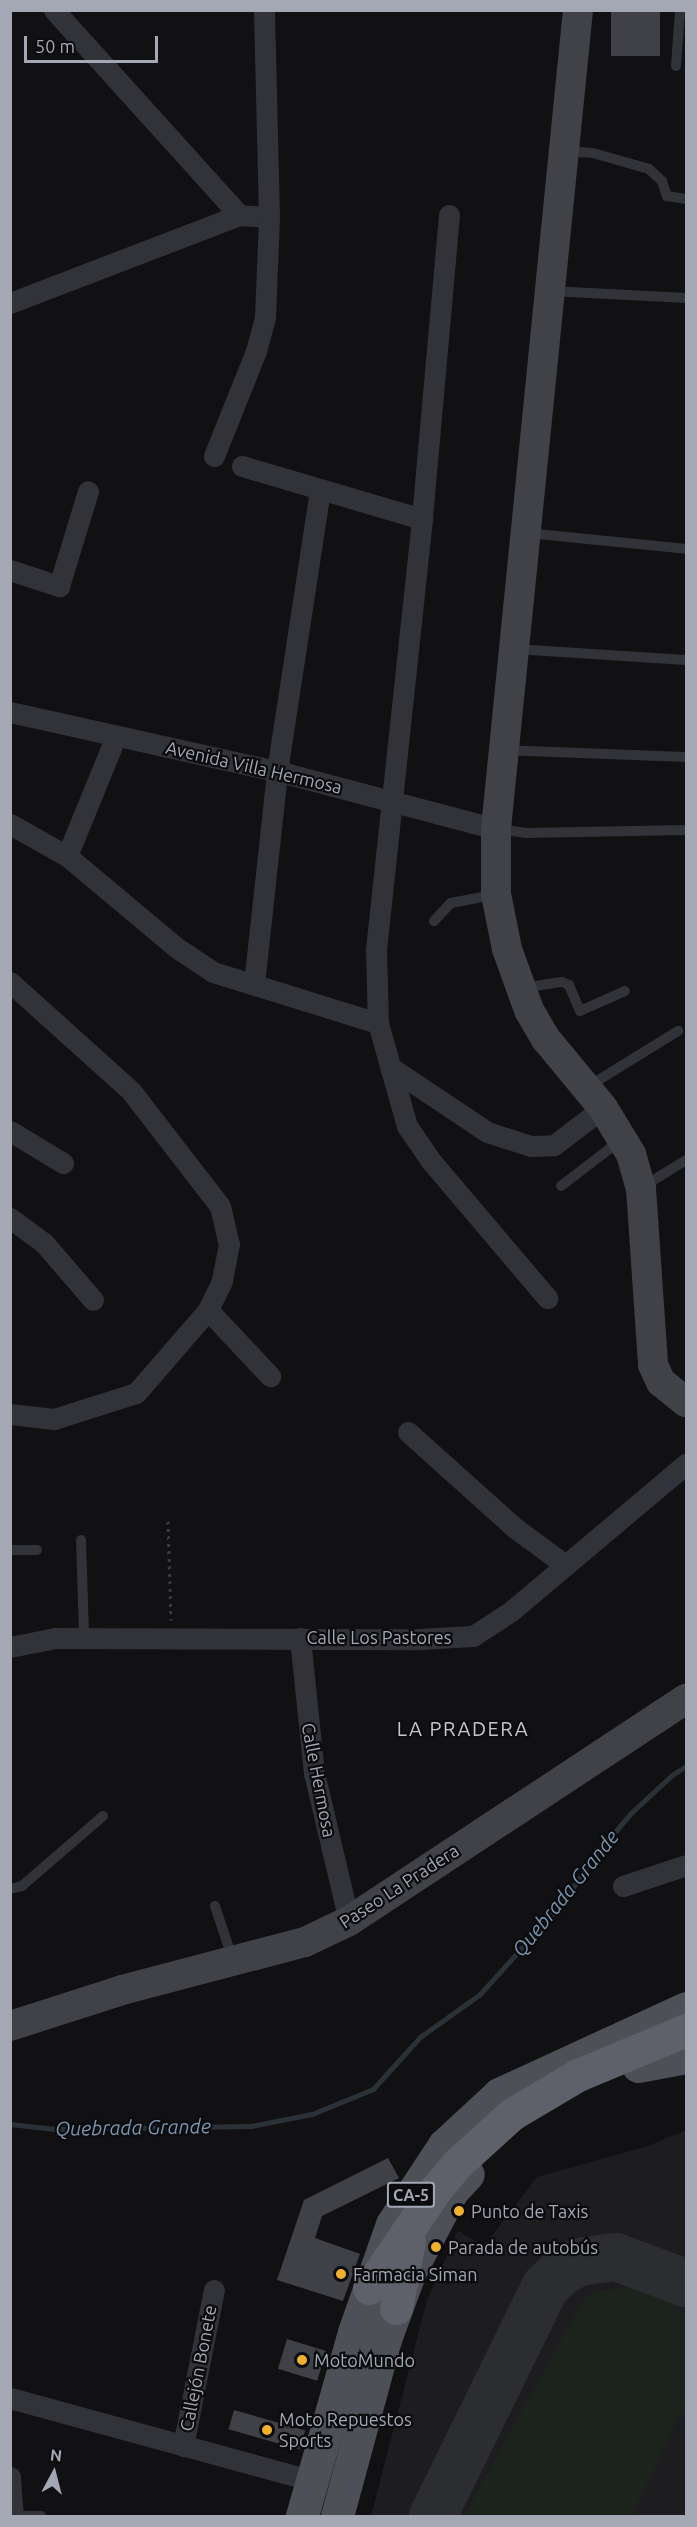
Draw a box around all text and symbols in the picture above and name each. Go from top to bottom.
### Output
scale bar [27,24,160,62]
text: 50 m [35,36,75,56]
street label: Avenida Villa Hermosa [164,736,344,798]
street label: Calle Los Pastores [306,1626,452,1648]
district label: LA PRADERA [397,1716,529,1740]
street label: Calle Hermosa [297,1721,341,1839]
water label: Quebrada Grande [507,1825,623,1961]
street label: Paseo La Pradera [335,1839,463,1933]
water label: Quebrada Grande [55,2114,211,2140]
road number: CA-5 [386,2182,436,2208]
place label: Punto de Taxis [471,2200,588,2222]
marker: Punto de Taxis [452,2204,466,2218]
place label: Parada de autobús [448,2236,598,2258]
marker: Parada de autobús [429,2240,443,2254]
place label: Farmacia Siman [353,2263,478,2285]
marker: Farmacia Siman [334,2267,348,2281]
street label: Callejón Bonete [175,2303,221,2433]
place label: MotoMundo [314,2349,415,2371]
marker: MotoMundo [295,2353,309,2367]
place label: Moto Repuestos Sports [279,2409,412,2452]
marker: Moto Repuestos Sports [260,2423,274,2437]
north arrow [24,2443,84,2503]
text: N [49,2445,63,2465]

